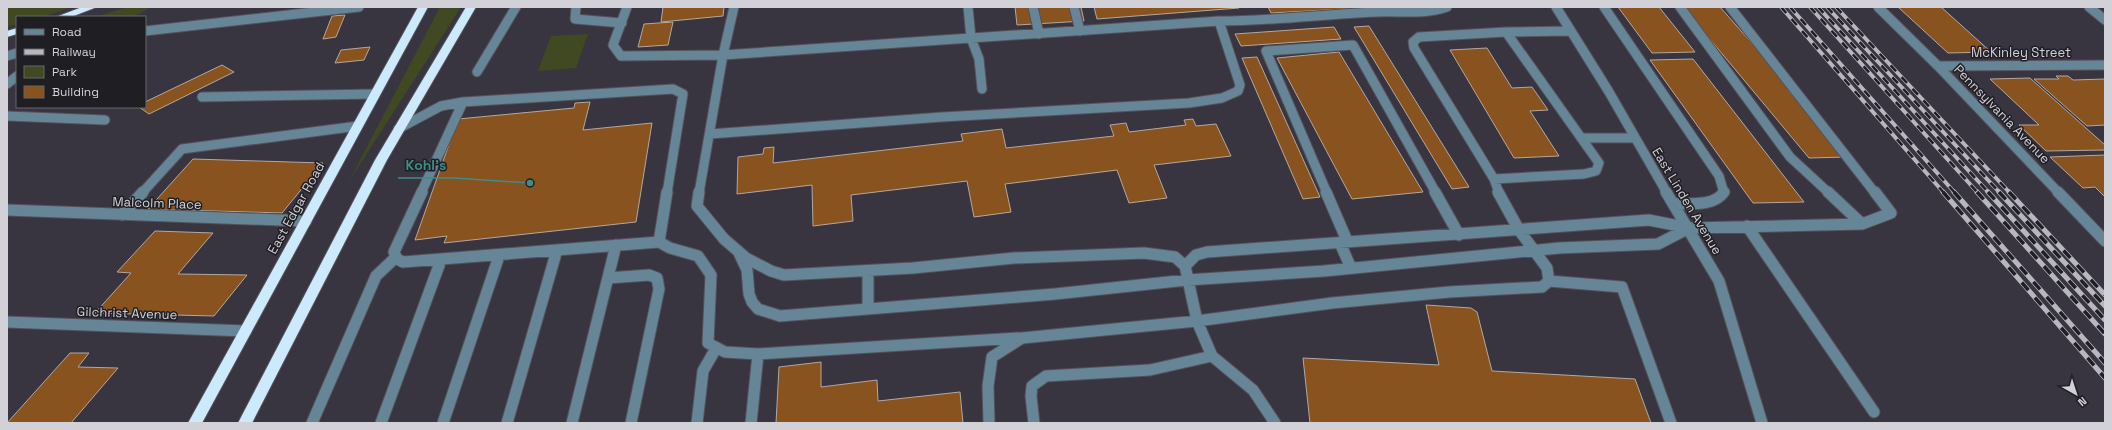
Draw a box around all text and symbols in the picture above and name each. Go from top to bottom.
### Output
legend [16,16,146,108]
text: Road [52,24,81,40]
text: Railway [52,44,96,60]
street label: McKinley Street [1971,44,2071,61]
street label: Pennsylvania Avenue [1950,61,2054,167]
text: Park [52,64,77,80]
text: Building [52,84,99,100]
street label: East Linden Avenue [1648,144,1726,258]
callout: Kohl's [398,152,455,178]
text: Kohl's [406,156,446,174]
street label: East Edgar Road [264,159,328,257]
street label: Malcolm Place [112,193,202,213]
street label: Gilchrist Avenue [76,303,178,323]
north arrow [2056,374,2096,414]
text: N [2075,394,2090,410]

